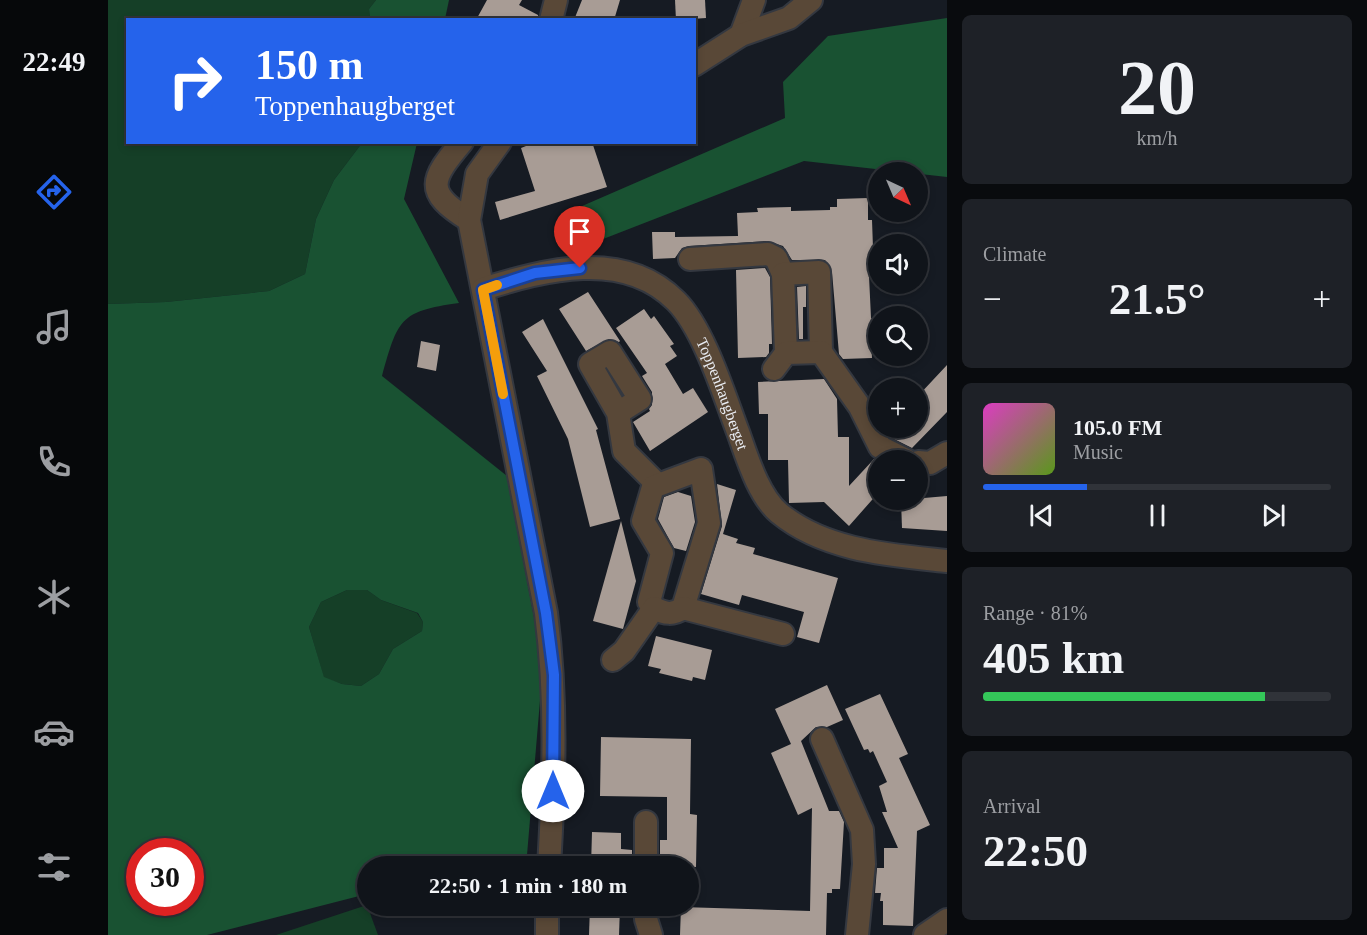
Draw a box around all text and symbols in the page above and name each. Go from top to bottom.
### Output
icon: right [156,42,234,120]
text: 150 m [255,42,364,88]
text: 20 [1118,44,1196,131]
text: 22:49 [23,47,86,77]
text: Toppenhaugberget [255,91,455,121]
text: km/h [1136,127,1178,149]
north arrow [868,162,928,222]
map controls [868,162,928,510]
icon: directions [33,171,75,213]
pin [554,206,605,268]
icon: arrive [563,215,596,248]
button: sound [868,234,928,294]
text: Climate [983,243,1046,265]
text: 21.5° [1109,274,1205,324]
text: − [983,281,1002,317]
text: + [1312,281,1331,317]
icon: music [33,306,75,348]
button: search [868,306,928,366]
street label: Toppenhaugberget [693,335,752,453]
button: + [868,378,928,438]
text: 105.0 FM [1073,415,1162,440]
icon: phone [33,441,75,483]
text: Music [1073,441,1123,463]
button: − [868,450,928,510]
icon: previous [1025,499,1058,532]
icon: pause [1141,499,1174,532]
icon: next [1257,499,1290,532]
icon: climate [33,576,75,618]
text: Range · 81% [983,602,1087,624]
text: 405 km [983,633,1124,683]
icon: car [33,711,75,753]
position arrow [521,759,585,823]
text: Arrival [983,795,1041,817]
text: 22:50 [983,826,1088,876]
speed limit sign: 30 [126,838,204,916]
icon: filters [33,846,75,888]
text: 22:50 · 1 min · 180 m [429,873,627,898]

